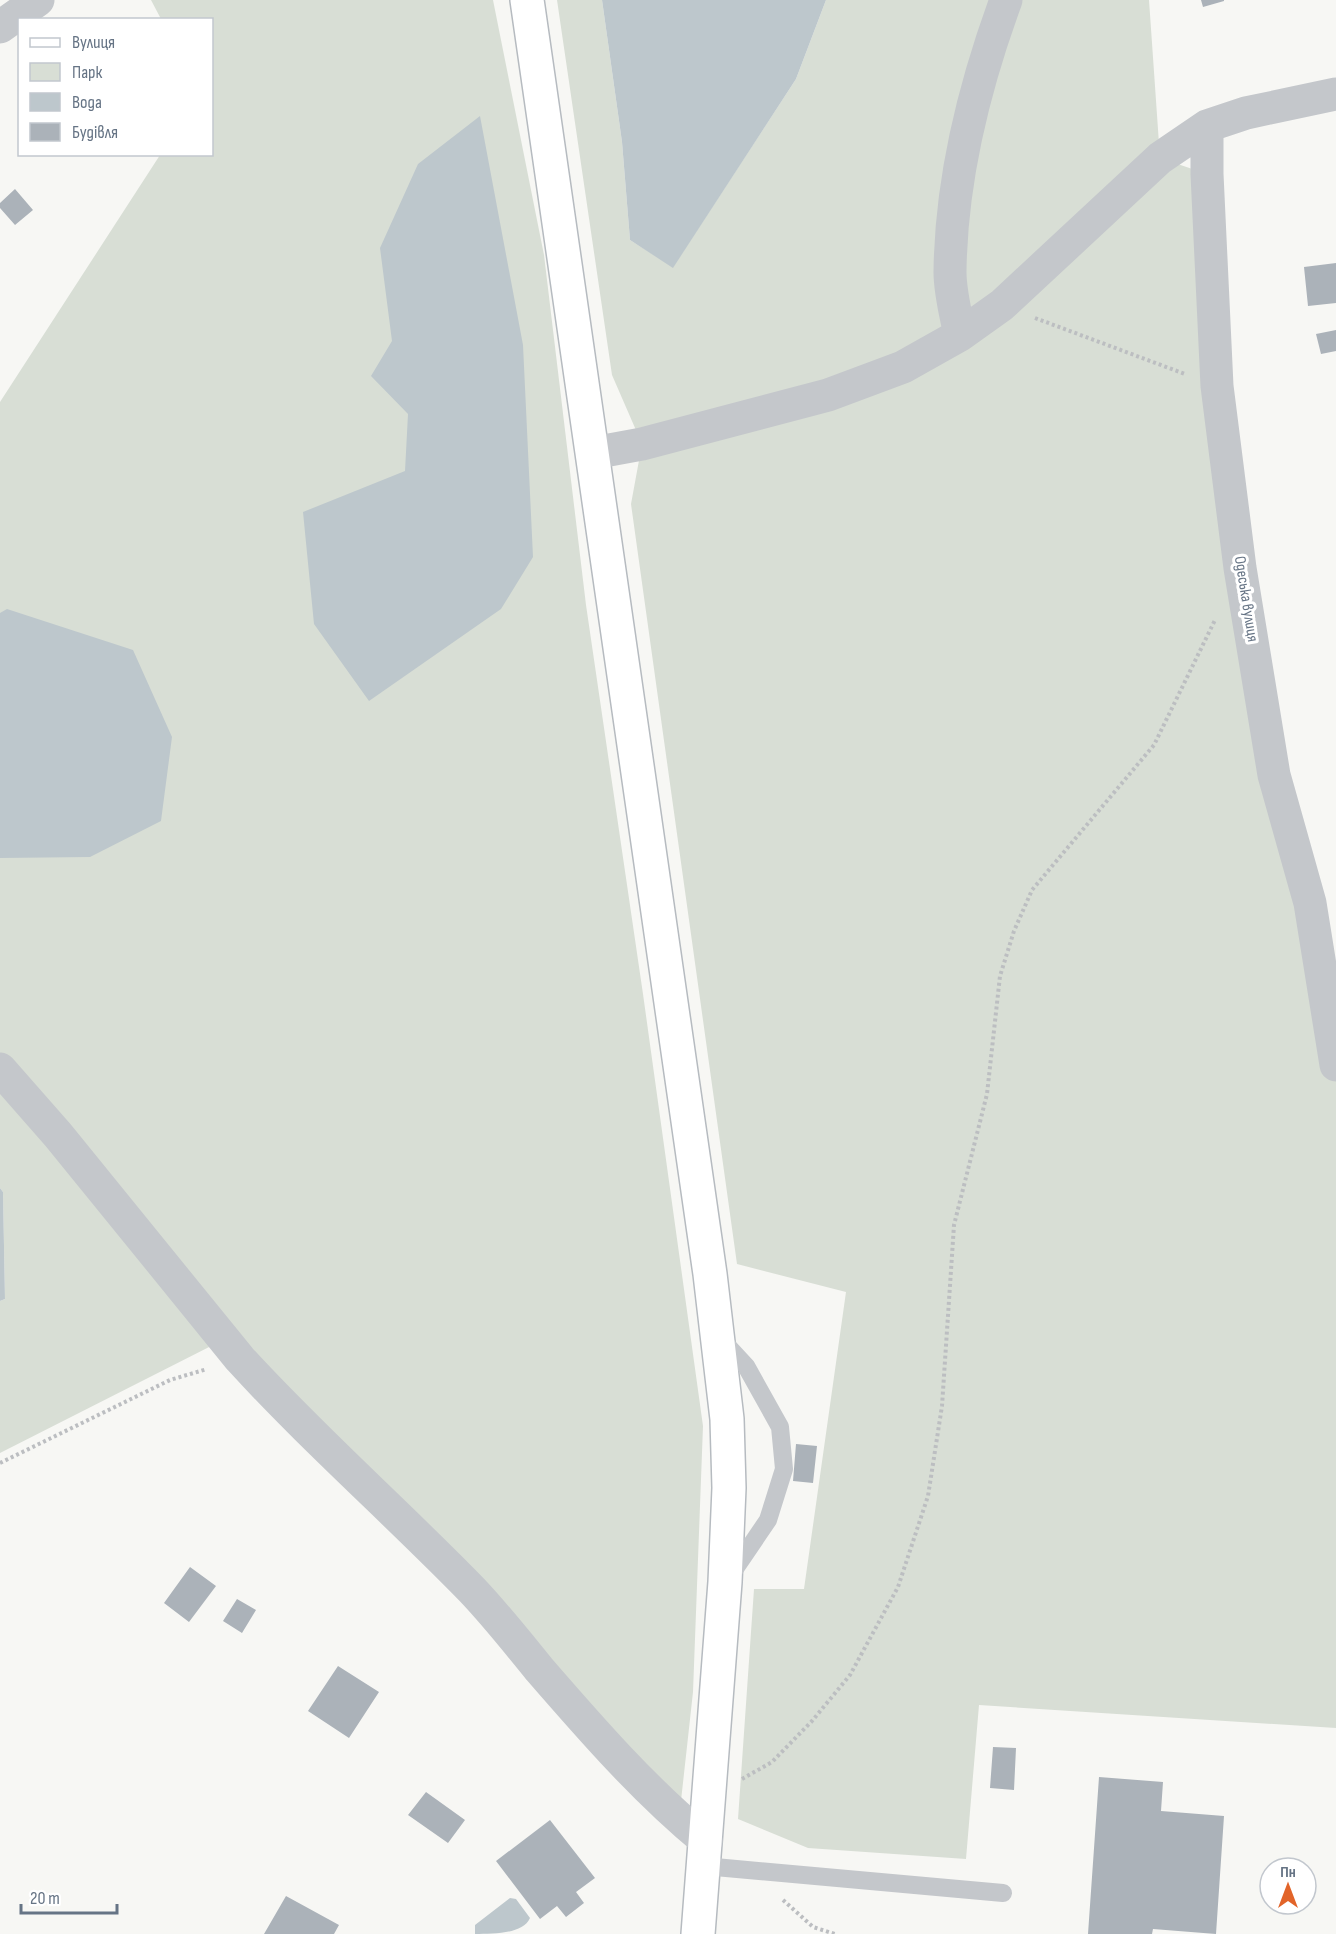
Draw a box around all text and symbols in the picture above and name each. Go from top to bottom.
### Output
legend [18,18,213,156]
text: Вулиця [72,32,115,53]
text: Парк [72,62,103,83]
text: Вода [72,92,102,113]
text: Будівля [72,122,118,143]
street label: Одеська вулиця [1230,555,1262,643]
north arrow [1258,1856,1318,1916]
text: Пн [1280,1863,1296,1882]
scale bar [21,1877,117,1915]
text: 20 m [30,1888,60,1909]

